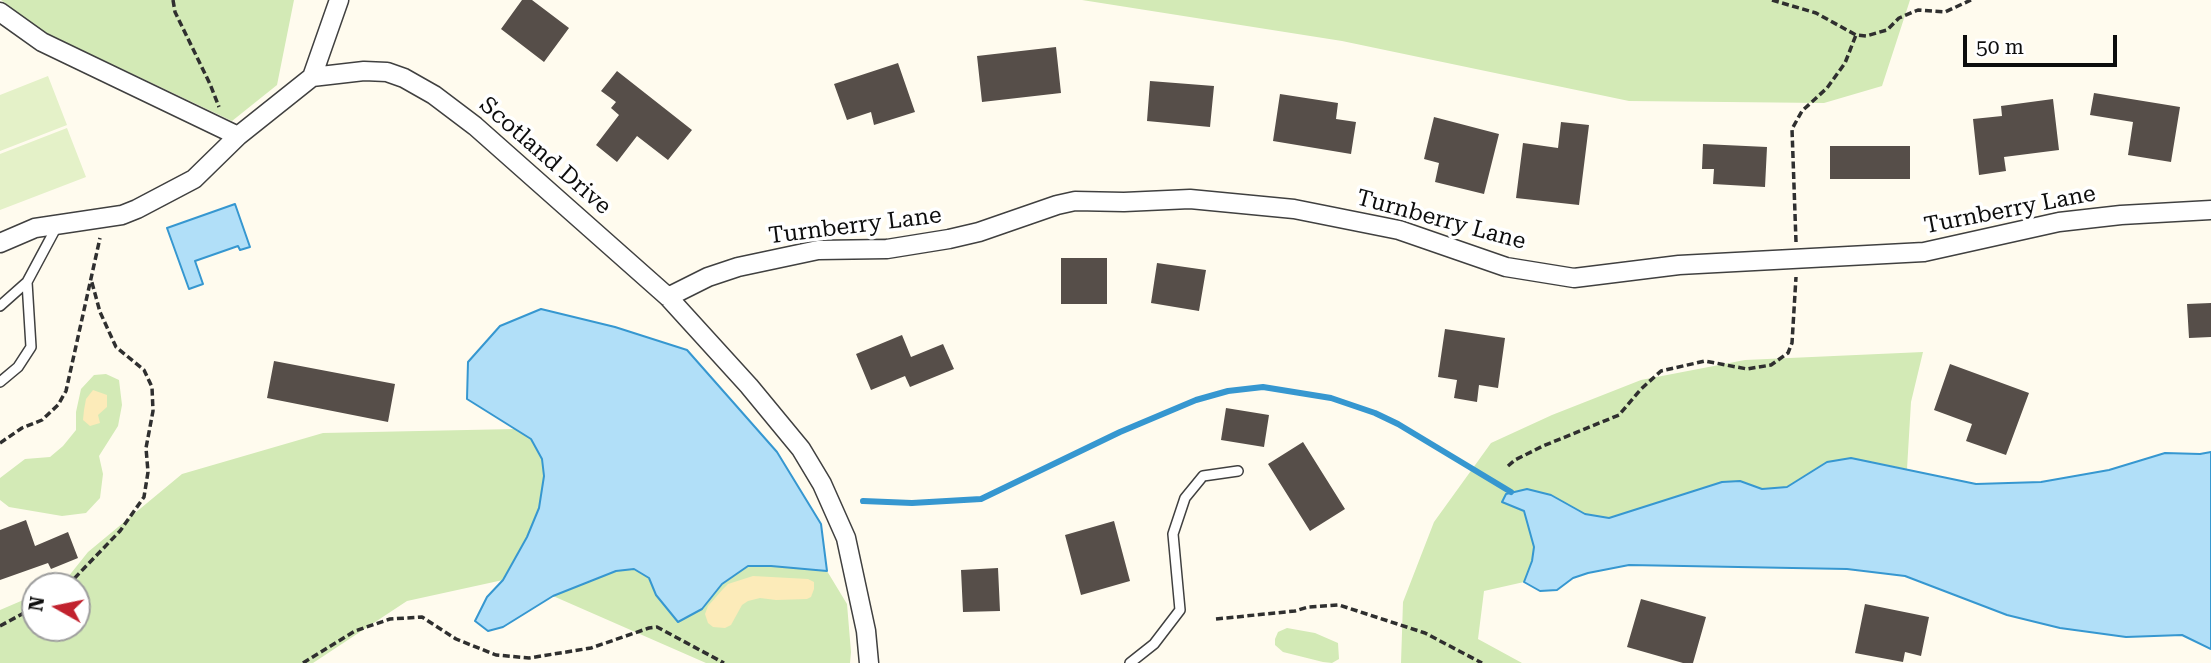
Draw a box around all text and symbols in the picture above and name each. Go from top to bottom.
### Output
scale bar [1966,21,2120,65]
text: 50 m [1976,35,2024,59]
street label: Scotland Drive [474,91,616,221]
street label: Turnberry Lane [1922,180,2098,240]
street label: Turnberry Lane [1353,184,1529,256]
street label: Turnberry Lane [767,202,943,250]
north arrow [21,572,91,642]
text: N [24,595,49,613]

